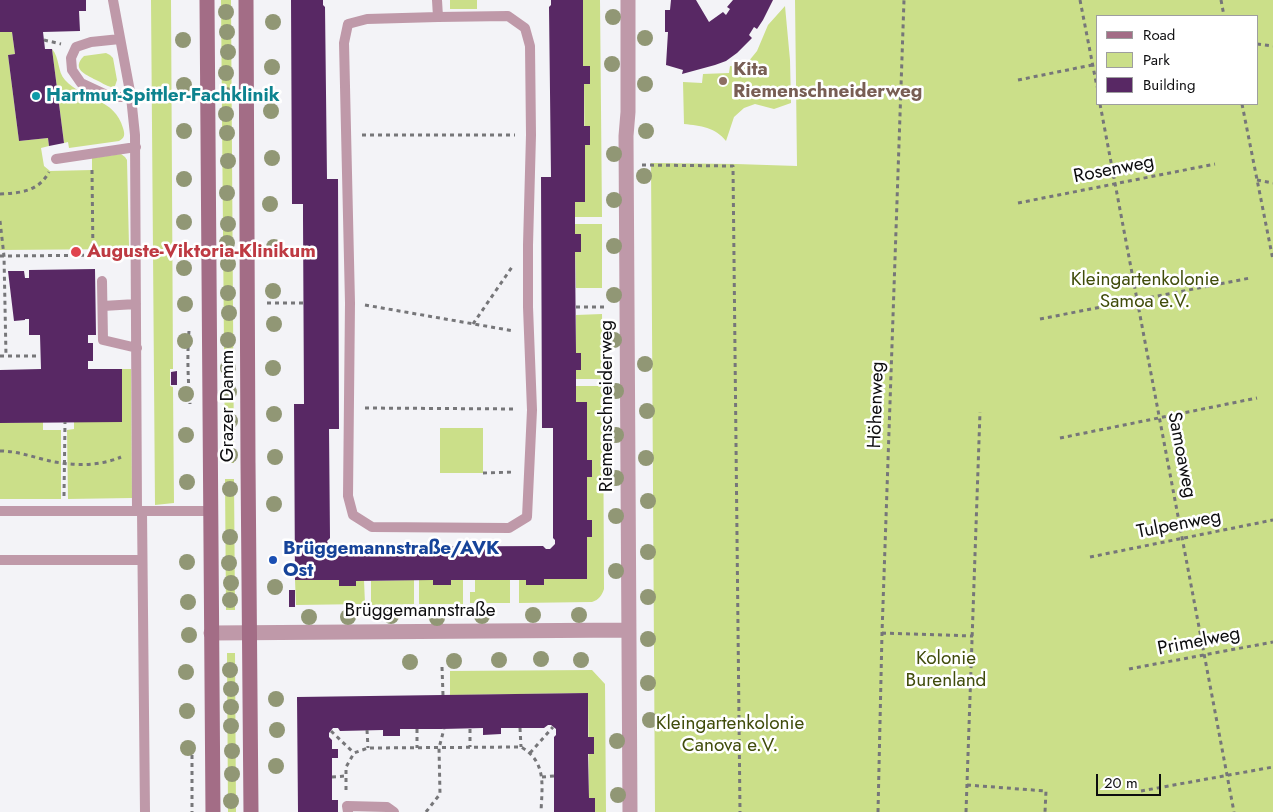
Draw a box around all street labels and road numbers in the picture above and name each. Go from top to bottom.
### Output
street label: Rosenweg [1072,151,1156,189]
street label: Riemenschneiderweg [596,320,618,492]
street label: Grazer Damm [217,350,239,462]
street label: Höhenweg [864,361,890,449]
street label: Samoaweg [1162,410,1200,500]
street label: Tulpenweg [1135,506,1223,544]
street label: Brüggemannstraße [345,600,495,622]
street label: Primelweg [1156,623,1242,661]

